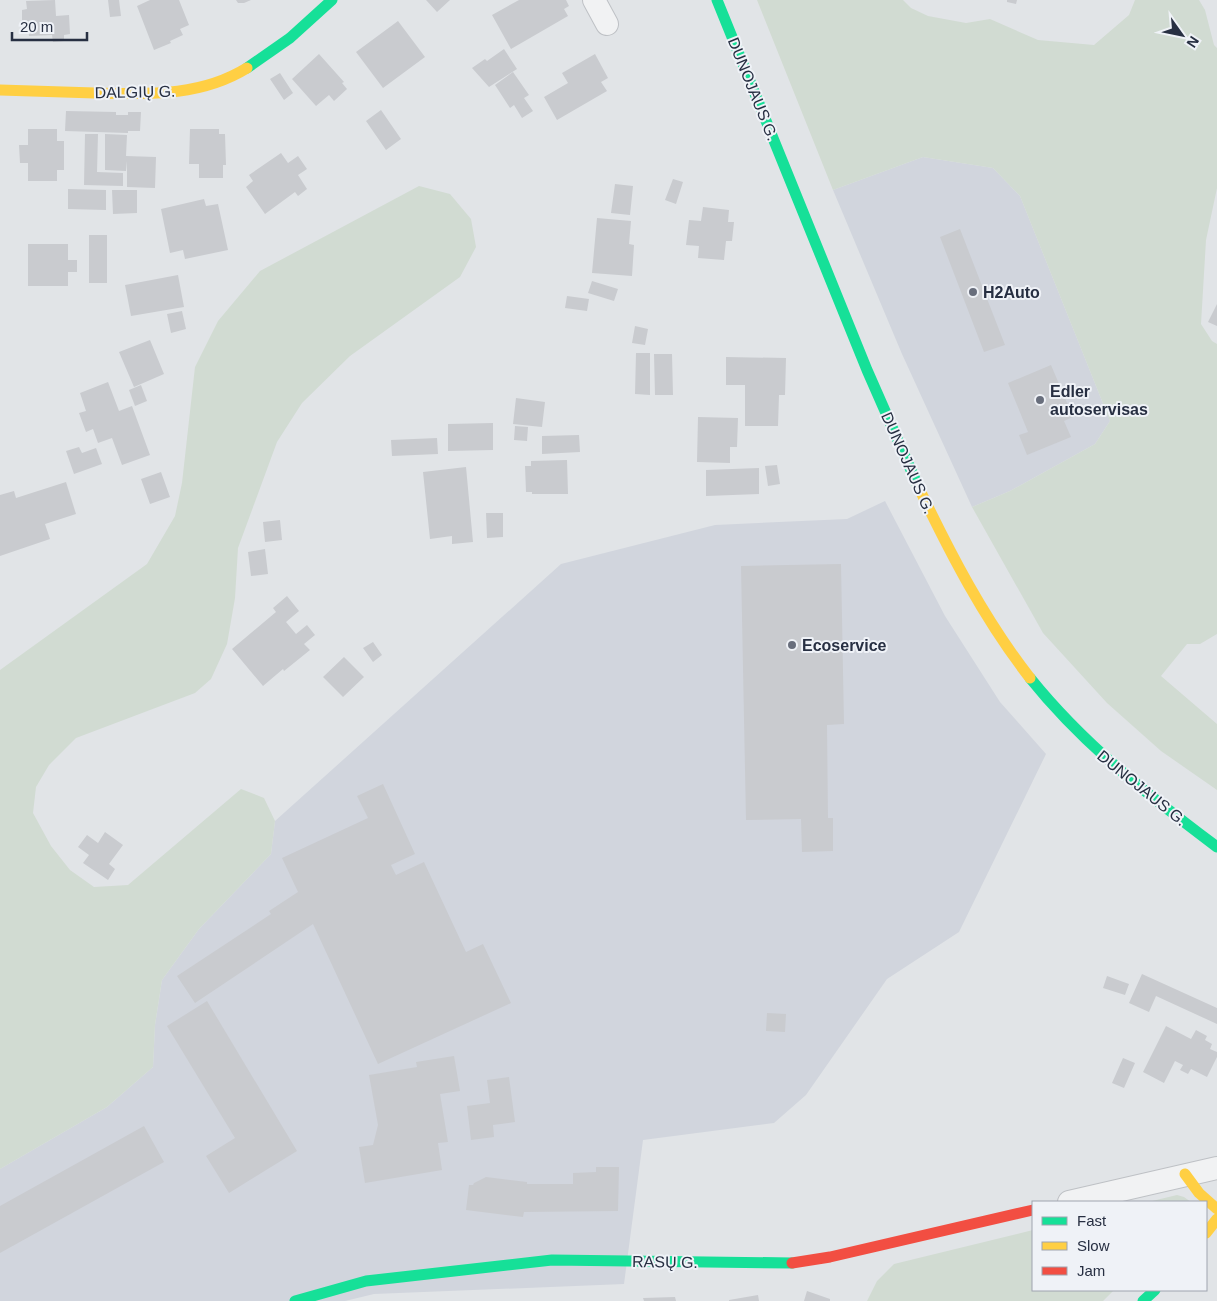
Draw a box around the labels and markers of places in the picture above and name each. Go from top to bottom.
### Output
place label: H2Auto [983,284,1040,301]
marker: H2Auto [967,286,979,298]
place label: Edler autoservisas [1050,383,1148,418]
marker: Edler autoservisas [1034,394,1046,406]
place label: Ecoservice [802,637,887,654]
marker: Ecoservice [786,639,798,651]

